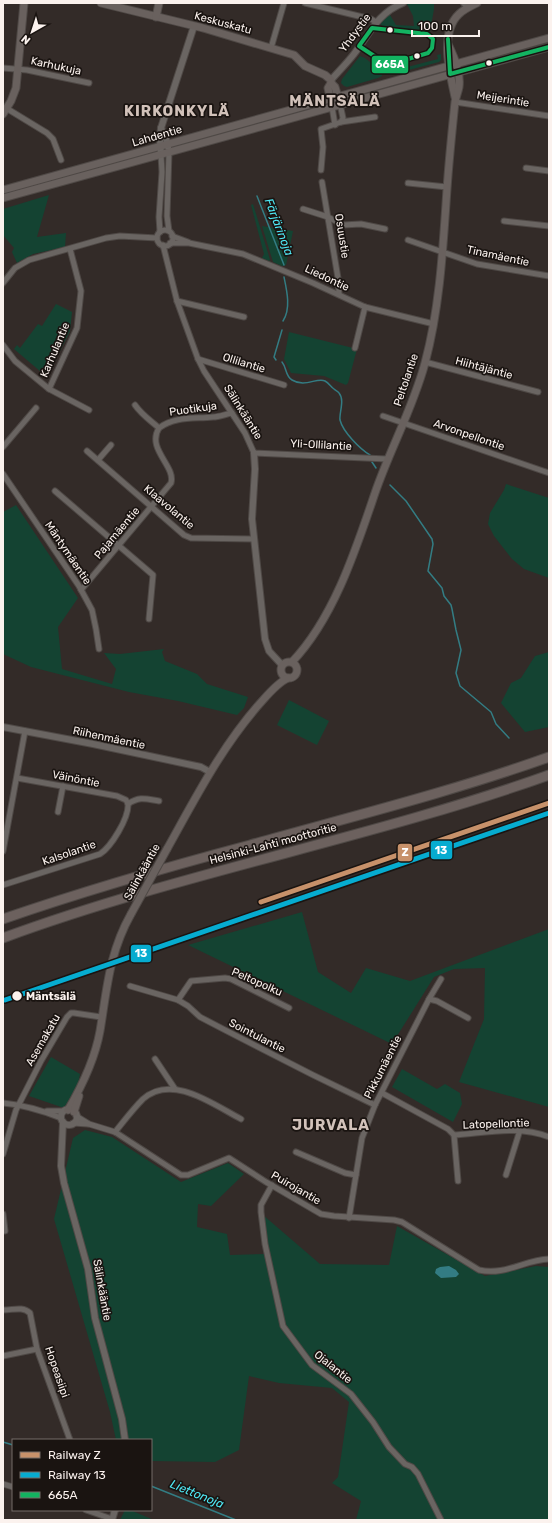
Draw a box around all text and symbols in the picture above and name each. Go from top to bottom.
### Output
street label: Keskuskatu [193,9,253,37]
street label: Yhdystie [336,11,374,55]
north arrow [12,12,52,52]
scale bar [412,12,479,38]
text: 100 m [418,19,452,33]
unlabelled marker [385,25,395,35]
text: N [19,32,33,47]
unlabelled marker [412,51,422,61]
street label: Karhukuja [30,54,82,78]
line badge: 665A [371,55,409,74]
text: 665A [375,58,405,71]
unlabelled marker [484,58,494,68]
street label: Meijerintie [476,88,530,110]
district label: MÄNTSÄLÄ [289,92,381,110]
district label: KIRKONKYLÄ [124,102,230,120]
street label: Lahdentie [131,123,183,149]
water label: Färjärinoja [262,196,296,258]
street label: Osuustie [332,213,352,259]
street label: Tinamäentie [466,243,530,269]
street label: Liedontie [303,262,351,294]
street label: Karhulantie [38,321,72,379]
street label: Ollilantie [221,350,267,376]
street label: Peltolantie [391,352,421,408]
street label: Hiihtäjäntie [454,354,514,382]
street label: Sälinkääntie [221,382,265,442]
street label: Puotikuja [168,399,218,419]
street label: Arvonpellontie [432,417,506,453]
street label: Yli-Ollilantie [290,437,352,453]
street label: Klaavolantie [141,482,197,532]
street label: Pajamäentie [92,504,142,562]
street label: Mäntymäentie [42,519,94,587]
street label: Riihenmäentie [72,724,146,752]
street label: Väinöntie [51,768,101,790]
street label: Helsinki-Lahti moottoritie [208,821,338,867]
street label: Kalsolantie [41,838,97,868]
line badge: 13 [430,840,453,860]
street label: Sälinkääntie [121,842,163,902]
line badge: Z [397,843,413,862]
text: 13 [435,844,447,857]
text: Z [401,846,409,859]
line badge: 13 [130,944,152,963]
text: 13 [135,947,147,960]
street label: Peltopolku [230,965,284,999]
marker: Mäntsälä [10,989,24,1003]
place label: Mäntsälä [26,990,76,1003]
street label: Asemakatu [23,1012,63,1068]
street label: Sointulantie [227,1016,287,1056]
street label: Pikkumäentie [361,1033,405,1101]
district label: JURVALA [292,1116,370,1134]
street label: Latopellontie [462,1116,530,1132]
street label: Puirojantie [269,1169,323,1207]
street label: Sälinkääntie [90,1258,114,1322]
street label: Hopeasiipi [42,1345,72,1399]
street label: Ojalantie [312,1348,354,1386]
legend [12,1439,152,1511]
text: Railway Z [48,1448,101,1462]
text: Railway 13 [48,1468,106,1482]
water label: Liettonoja [168,1477,226,1511]
text: 665A [48,1488,78,1502]

